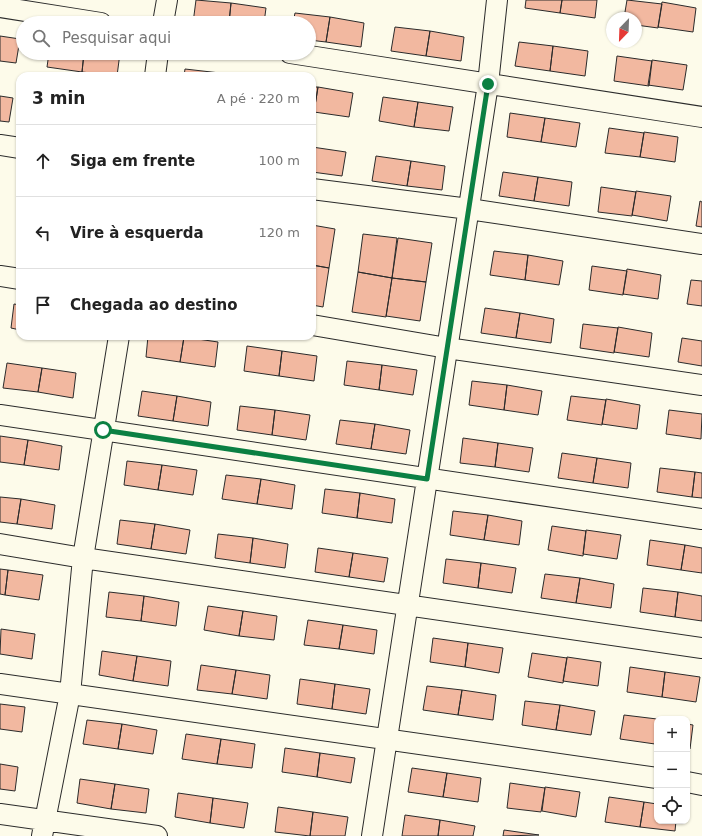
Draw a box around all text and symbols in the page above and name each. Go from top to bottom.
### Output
north arrow [606,12,642,48]
search box [16,16,316,60]
icon: search [30,27,52,49]
text: Pesquisar aqui [62,29,171,47]
route end [479,75,497,93]
text: 3 min [32,88,85,108]
text: A pé · 220 m [217,91,300,106]
icon: ahead [32,150,54,172]
text: Siga em frente [70,152,195,170]
text: 100 m [258,153,300,168]
icon: left [32,222,54,244]
text: Vire à esquerda [70,224,204,242]
text: 120 m [258,225,300,240]
icon: arrive [32,294,54,316]
text: Chegada ao destino [70,296,238,314]
route start [94,421,112,439]
map controls [654,716,690,824]
button: + [654,716,690,752]
button: − [654,752,690,788]
button: locate [654,788,690,824]

